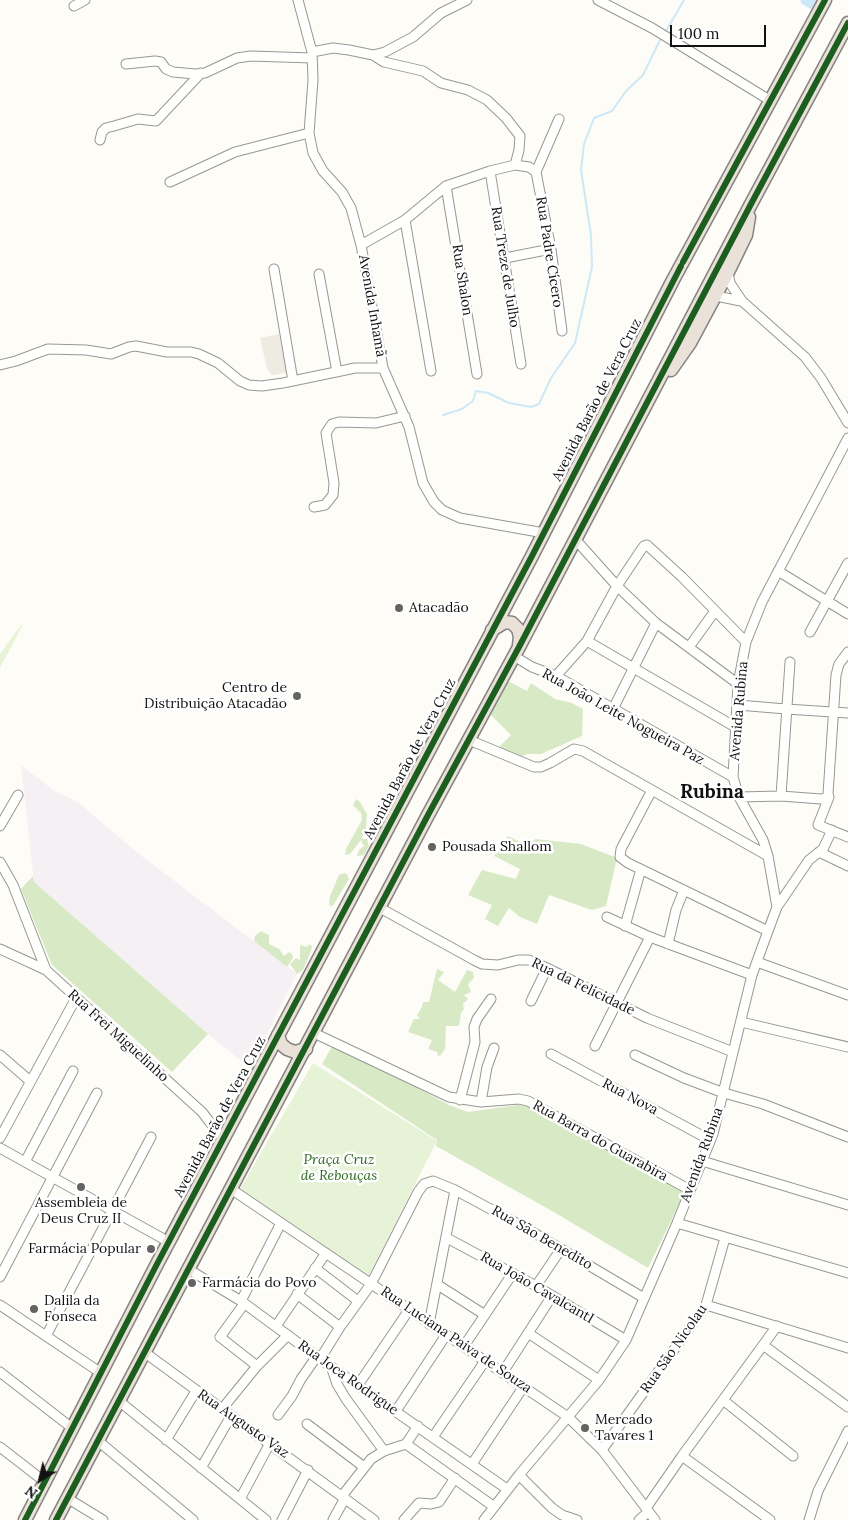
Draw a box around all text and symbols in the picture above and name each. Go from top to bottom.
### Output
scale bar [673,15,769,47]
text: 100 m [678,24,719,43]
street label: Rua Padre Cícero [532,195,566,309]
street label: Rua Treze de Julho [487,205,523,329]
street label: Rua Shalon [448,243,476,317]
street label: Avenida Inhamã [355,254,389,358]
street label: Avenida Barão de Vera Cruz [549,316,645,484]
place label: Atacadão [409,600,469,616]
marker: Atacadão [393,602,405,614]
street label: Avenida Rubina [726,661,752,761]
street label: Rua João Leite Nogueira Paz [539,665,707,769]
street label: Avenida Barão de Vera Cruz [360,676,460,842]
place label: Centro de Distribuição Atacadão [144,680,287,712]
marker: Centro de Distribuição Atacadão [291,690,303,702]
district label: Rubina [680,782,744,804]
place label: Pousada Shallom [442,839,552,855]
marker: Pousada Shallom [426,841,438,853]
street label: Rua da Felicidade [529,955,637,1019]
street label: Rua Frei Miguelinho [64,986,172,1086]
street label: Avenida Barão de Vera Cruz [170,1034,270,1200]
street label: Rua Nova [599,1075,661,1119]
street label: Rua Barra do Guarabira [530,1097,670,1185]
street label: Avenida Rubina [677,1105,727,1205]
park label: Praça Cruz de Rebouças [301,1152,377,1184]
marker: Assembleia de Deus Cruz II [75,1181,87,1193]
place label: Assembleia de Deus Cruz II [35,1195,127,1228]
street label: Rua São Benedito [489,1202,595,1274]
place label: Farmácia Popular [28,1241,141,1257]
marker: Farmácia Popular [145,1243,157,1255]
street label: Rua João CavalcantI [477,1249,597,1327]
place label: Farmácia do Povo [202,1275,316,1291]
marker: Farmácia do Povo [186,1277,198,1289]
street label: Rua Luciana Paiva de Souza [377,1283,535,1397]
place label: Dalila da Fonseca [44,1293,100,1325]
street label: Rua São Nicolau [637,1301,711,1397]
marker: Dalila da Fonseca [28,1303,40,1315]
street label: Rua Joca Rodrigue [295,1337,401,1419]
street label: Rua Augusto Vaz [194,1386,292,1462]
place label: Mercado Tavares 1 [595,1412,654,1444]
marker: Mercado Tavares 1 [579,1422,591,1434]
north arrow [15,1455,65,1505]
text: N [22,1482,41,1503]

